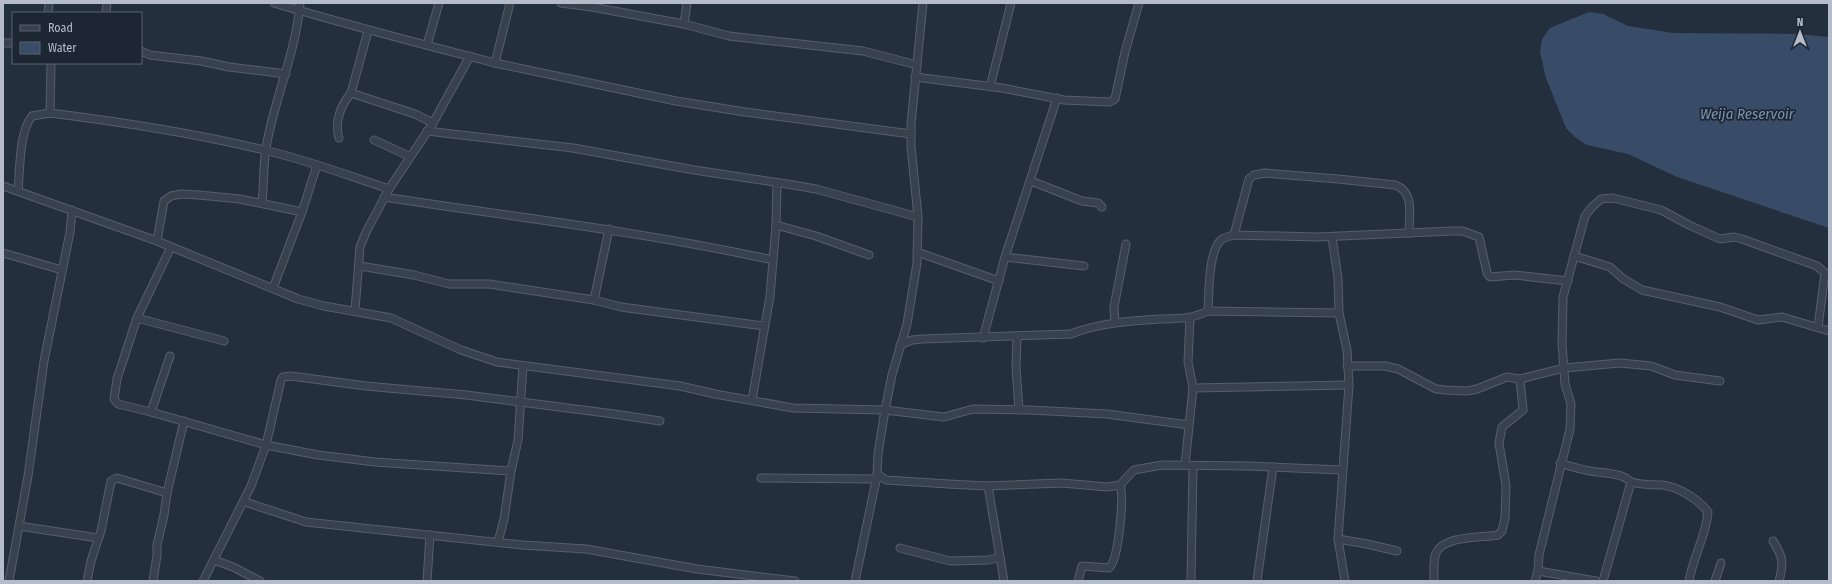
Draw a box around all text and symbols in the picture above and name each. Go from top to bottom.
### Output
legend [12,12,142,64]
north arrow [1780,12,1820,52]
text: N [1797,16,1803,29]
text: Road [48,21,73,35]
text: Water [48,41,77,55]
water label: Weija Reservoir [1700,105,1795,123]

